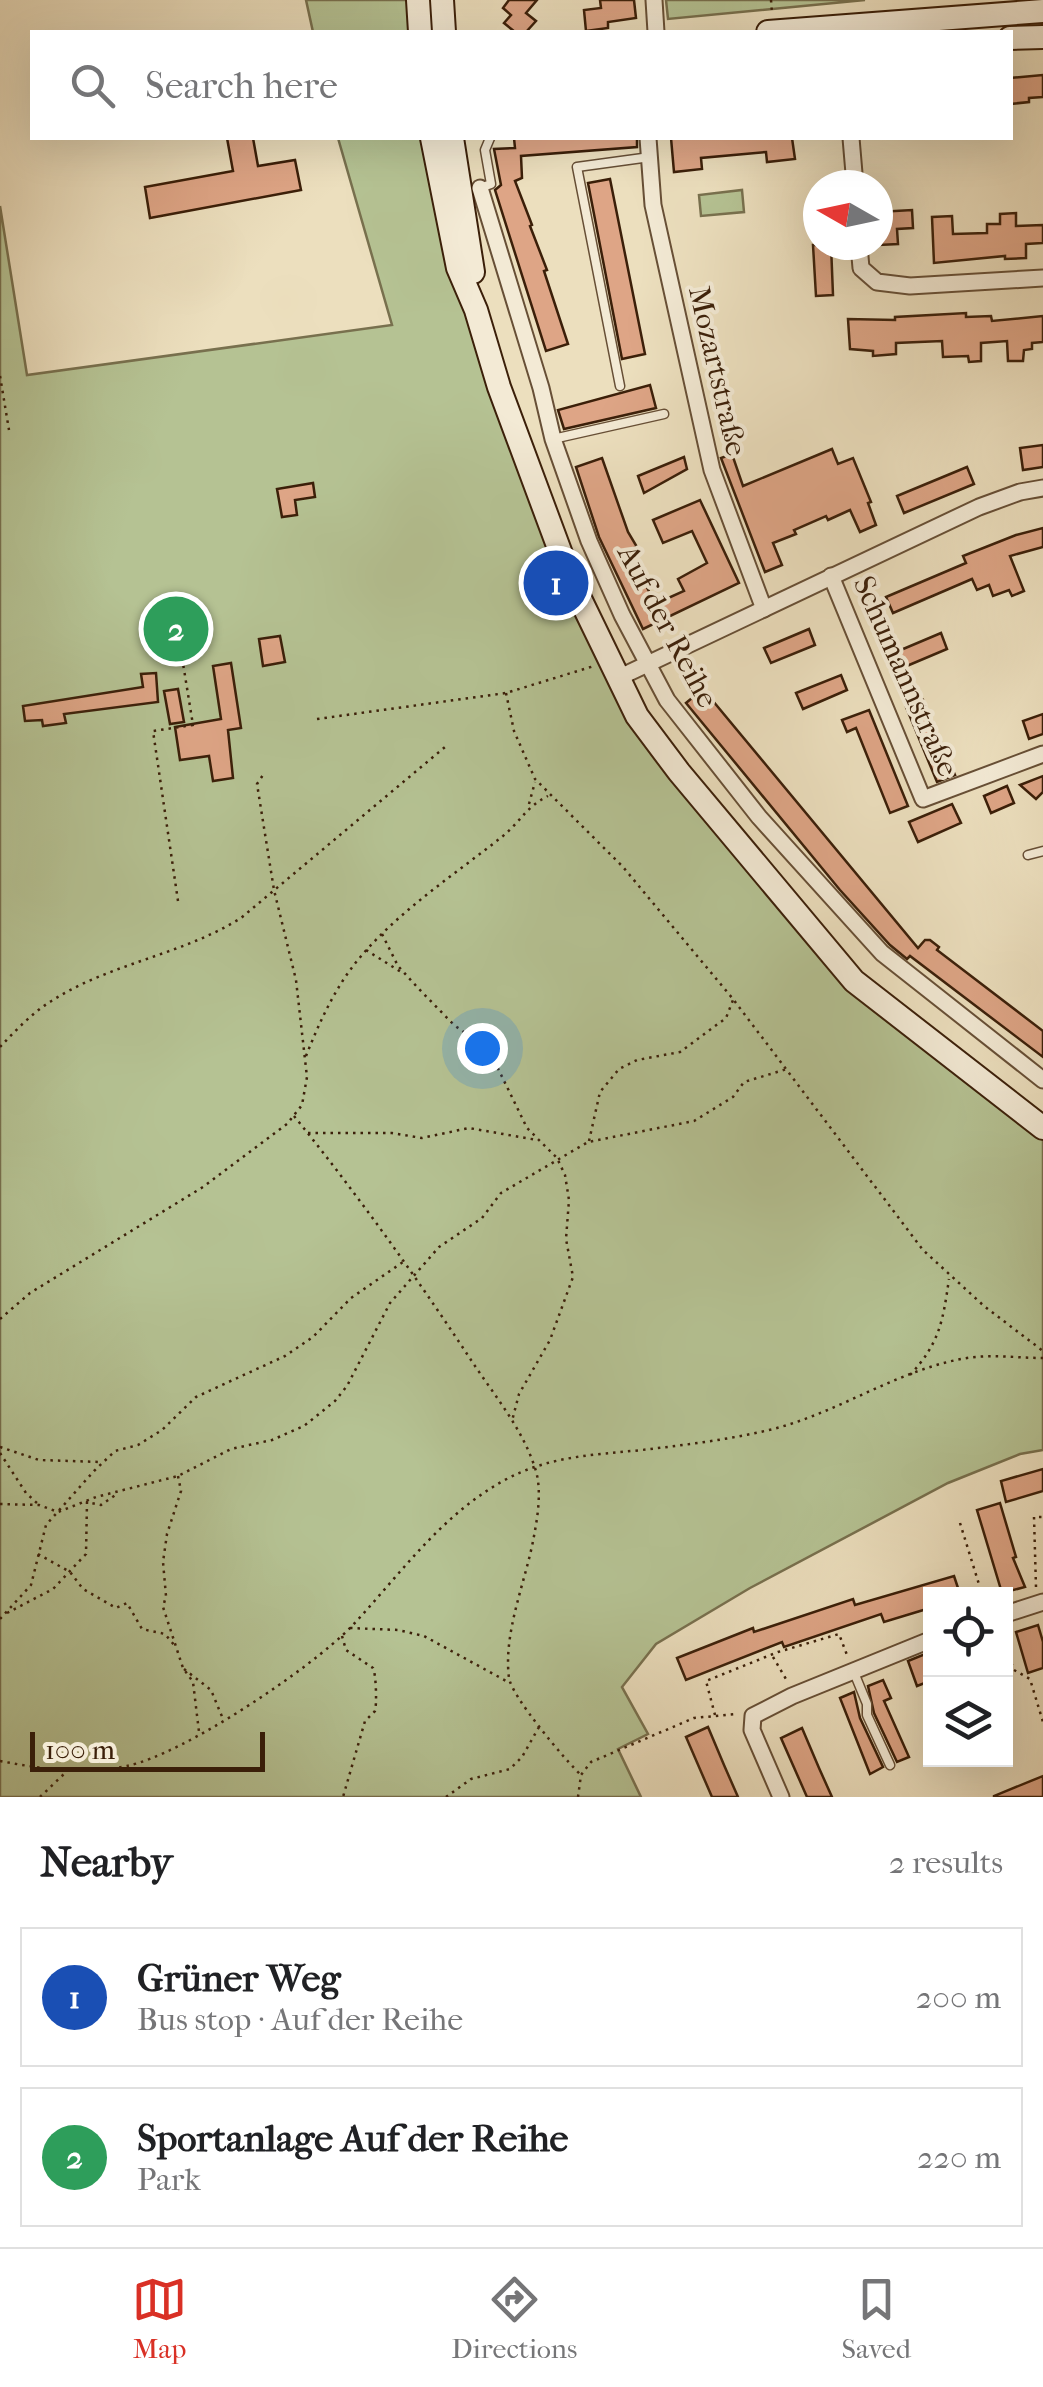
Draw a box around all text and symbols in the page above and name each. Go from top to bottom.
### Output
search box [30,30,1013,140]
icon: search [65,58,120,113]
text: Search here [145,63,338,108]
north arrow [803,170,893,260]
street label: Mozartstraße [681,283,754,459]
street label: Auf der Reihe [610,538,725,714]
pin: 1 [524,546,588,620]
street label: Schumannstraße [846,571,965,782]
pin: 2 [144,592,208,666]
your location [457,1023,508,1074]
map controls [923,1587,1013,1767]
button: locate [923,1587,1013,1677]
button: layers [923,1677,1013,1767]
scale bar [30,1727,265,1772]
text: 100 m [45,1733,115,1766]
text: Nearby [40,1838,172,1887]
text: 2 results [889,1844,1003,1881]
text: Grüner Weg [137,1956,341,2001]
text: 1 [69,1979,80,2016]
text: 200 m [916,1979,1001,2016]
text: Bus stop · Auf der Reihe [137,2001,463,2038]
text: Sportanlage Auf der Reihe [137,2116,568,2161]
text: 2 [66,2139,83,2176]
text: 220 m [917,2139,1001,2176]
text: Park [137,2161,201,2198]
tab: Map [132,2272,187,2365]
tab: Directions [451,2272,577,2365]
tab: Saved [841,2272,911,2365]

